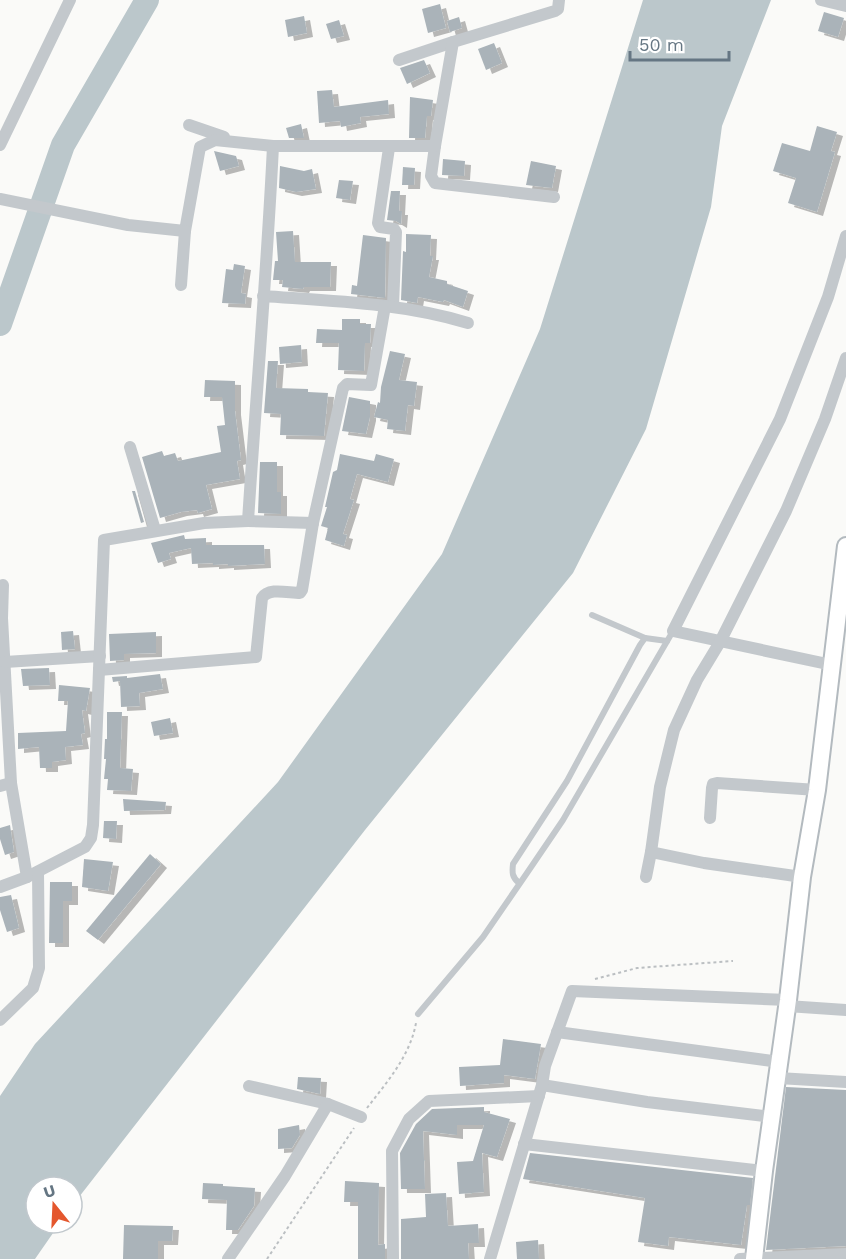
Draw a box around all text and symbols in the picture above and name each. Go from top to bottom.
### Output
scale bar [630,24,729,62]
text: 50 m [639,34,684,55]
north arrow [24,1175,84,1235]
text: U [41,1180,58,1202]

